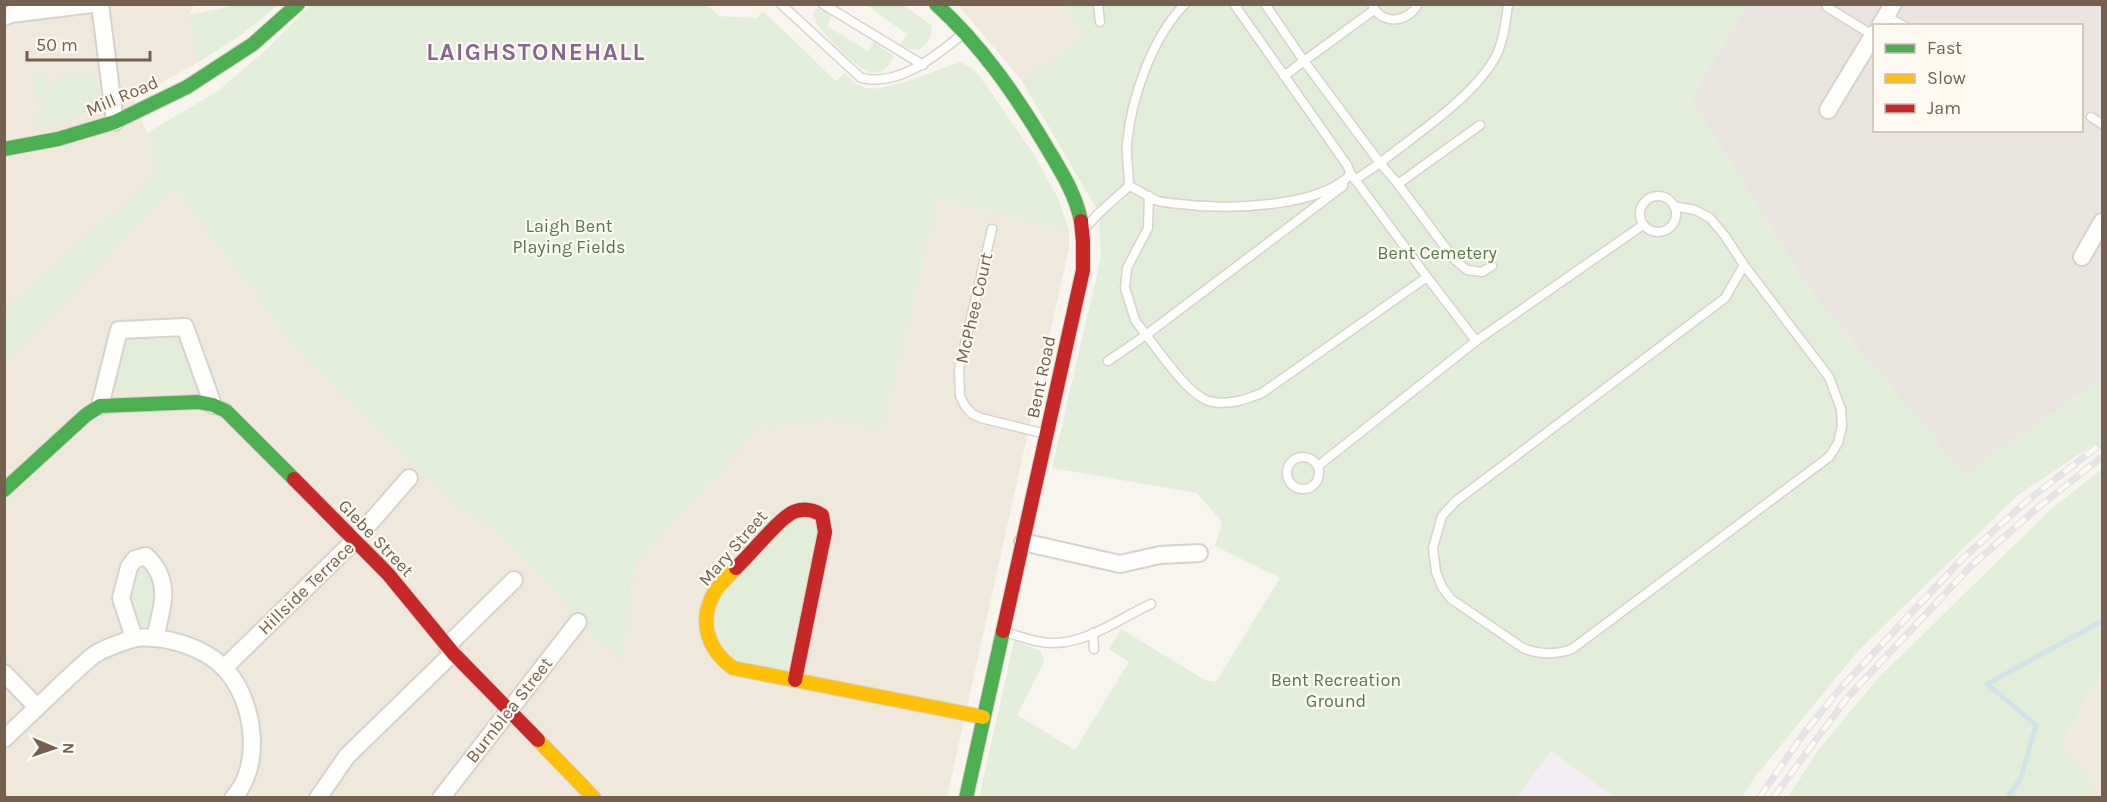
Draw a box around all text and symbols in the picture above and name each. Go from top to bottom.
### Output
scale bar [27,24,150,62]
legend [1873,24,2083,132]
text: 50 m [36,34,78,56]
text: Fast [1927,37,1962,59]
district label: LAIGHSTONEHALL [426,38,646,66]
text: Slow [1927,67,1966,89]
street label: Mill Road [83,71,161,121]
text: Jam [1927,97,1961,119]
park label: Laigh Bent Playing Fields [512,215,626,258]
park label: Bent Cemetery [1377,242,1497,264]
street label: McPhee Court [951,250,997,366]
street label: Bent Road [1022,334,1060,420]
street label: Glebe Street [334,495,419,582]
street label: Mary Street [694,505,772,591]
street label: Hillside Terrace [253,537,359,639]
street label: Burnblea Street [461,653,557,767]
park label: Bent Recreation Ground [1271,669,1401,712]
north arrow [24,718,84,778]
text: N [59,742,78,755]

